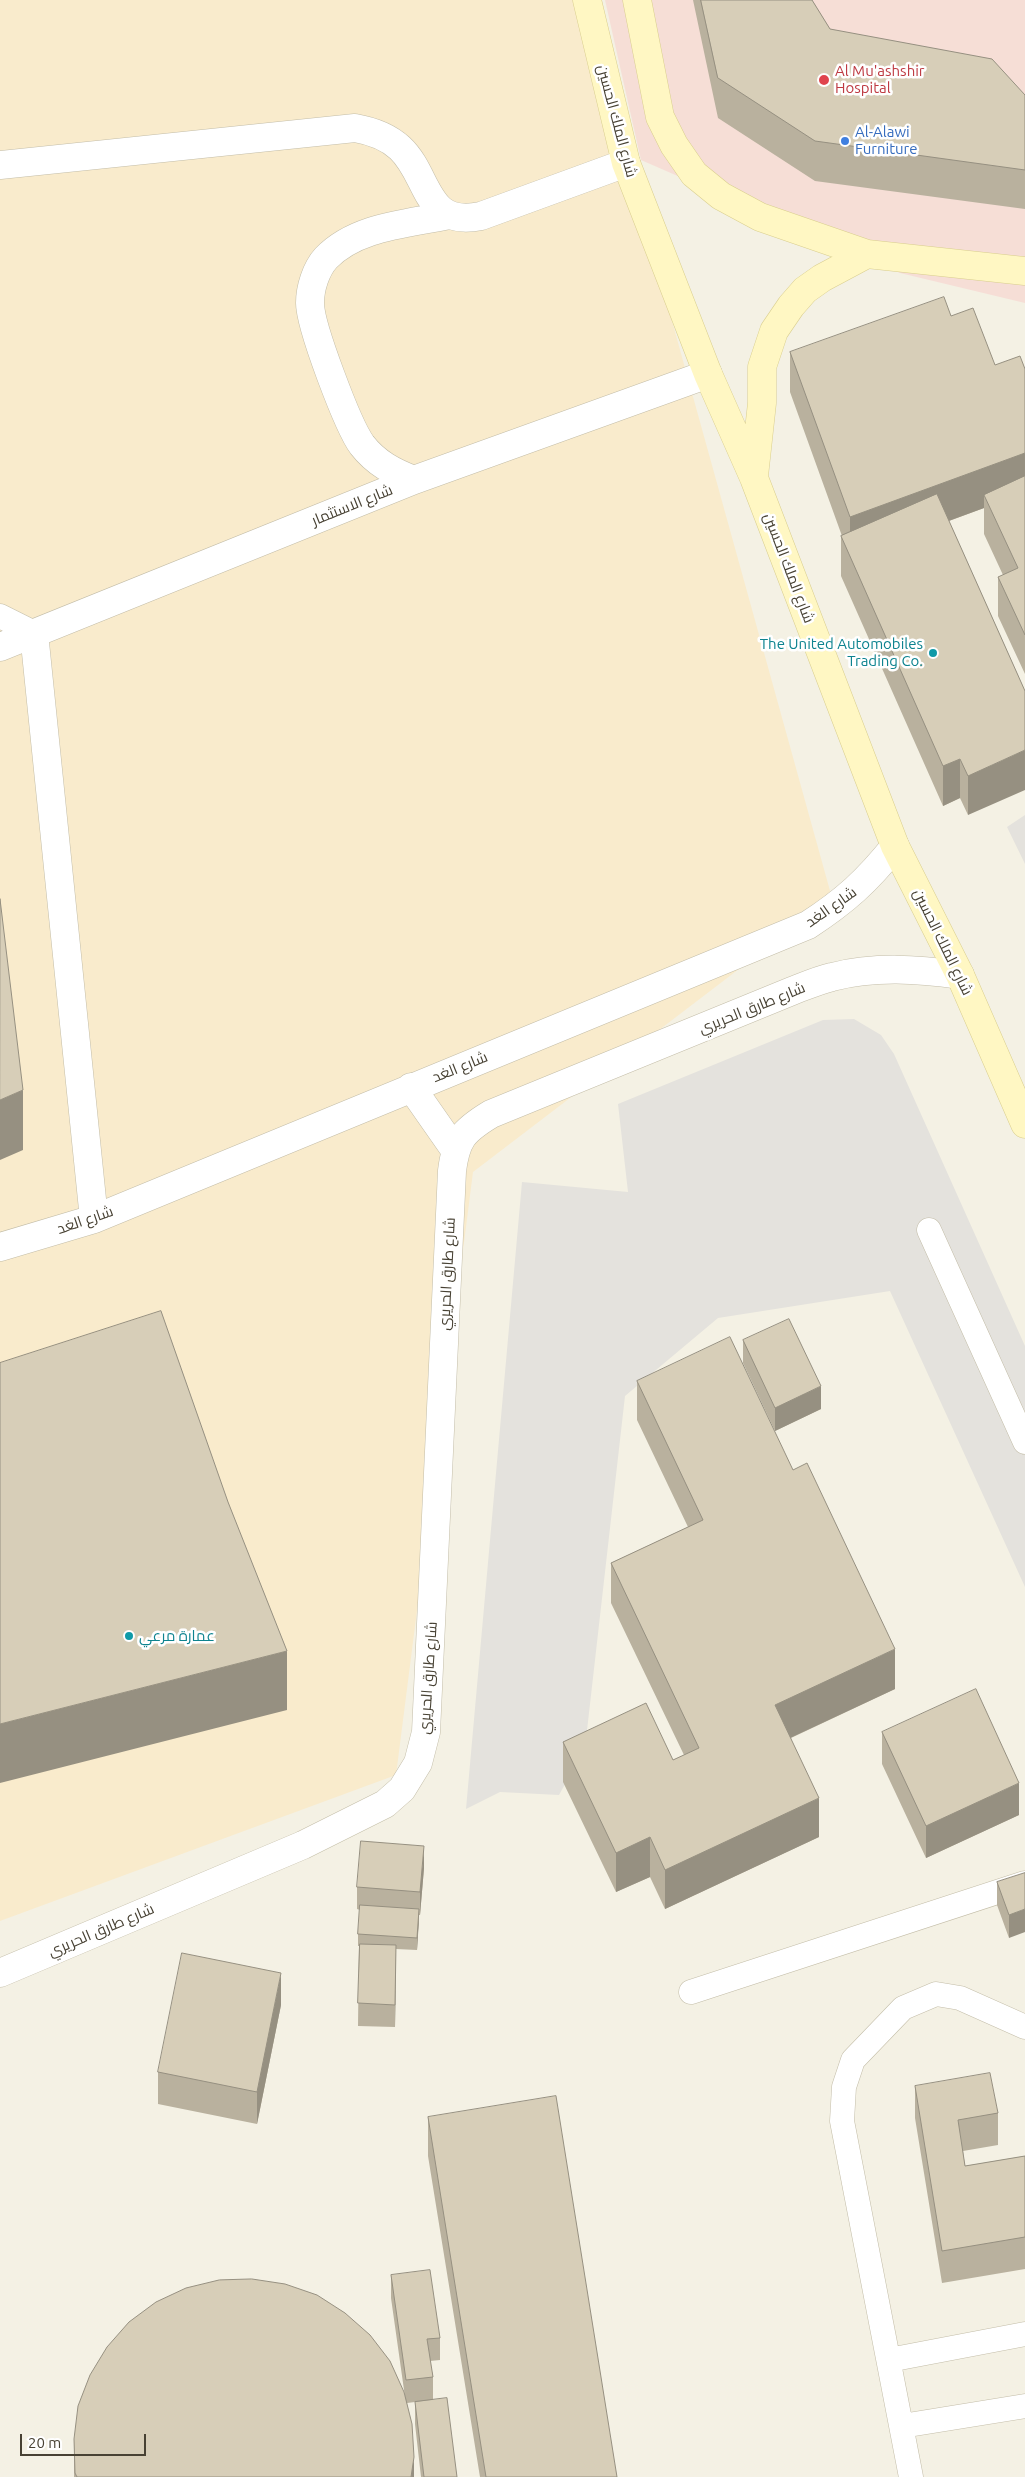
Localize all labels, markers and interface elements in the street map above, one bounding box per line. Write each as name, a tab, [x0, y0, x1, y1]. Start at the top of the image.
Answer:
place label: Al Mu'ashshir Hospital	[835, 62, 925, 97]
street label: شارع الملك الحسين	[593, 63, 641, 179]
marker: Al Mu'ashshir Hospital	[817, 73, 831, 87]
place label: Al-Alawi Furniture	[855, 123, 918, 158]
marker: Al-Alawi Furniture	[839, 135, 851, 147]
street label: شارع الاستثمار	[309, 481, 395, 529]
street label: شارع الملك الحسين	[760, 511, 818, 625]
place label: The United Automobiles Trading Co.	[760, 635, 923, 670]
marker: The United Automobiles Trading Co.	[927, 647, 939, 659]
street label: شارع الغد	[802, 883, 860, 931]
street label: شارع الملك الحسين	[909, 886, 977, 998]
street label: شارع طارق الحريري	[696, 978, 808, 1038]
street label: شارع الغد	[430, 1048, 490, 1086]
street label: شارع الغد	[55, 1202, 115, 1238]
street label: شارع طارق الحريري	[435, 1217, 459, 1331]
street label: شارع طارق الحريري	[415, 1621, 441, 1735]
place label: عمارة مرعي	[139, 1627, 215, 1645]
marker: عمارة مرعي	[123, 1630, 135, 1642]
street label: شارع طارق الحريري	[45, 1900, 157, 1960]
scale bar	[22, 2424, 149, 2456]
text: 20 m	[28, 2434, 61, 2451]

